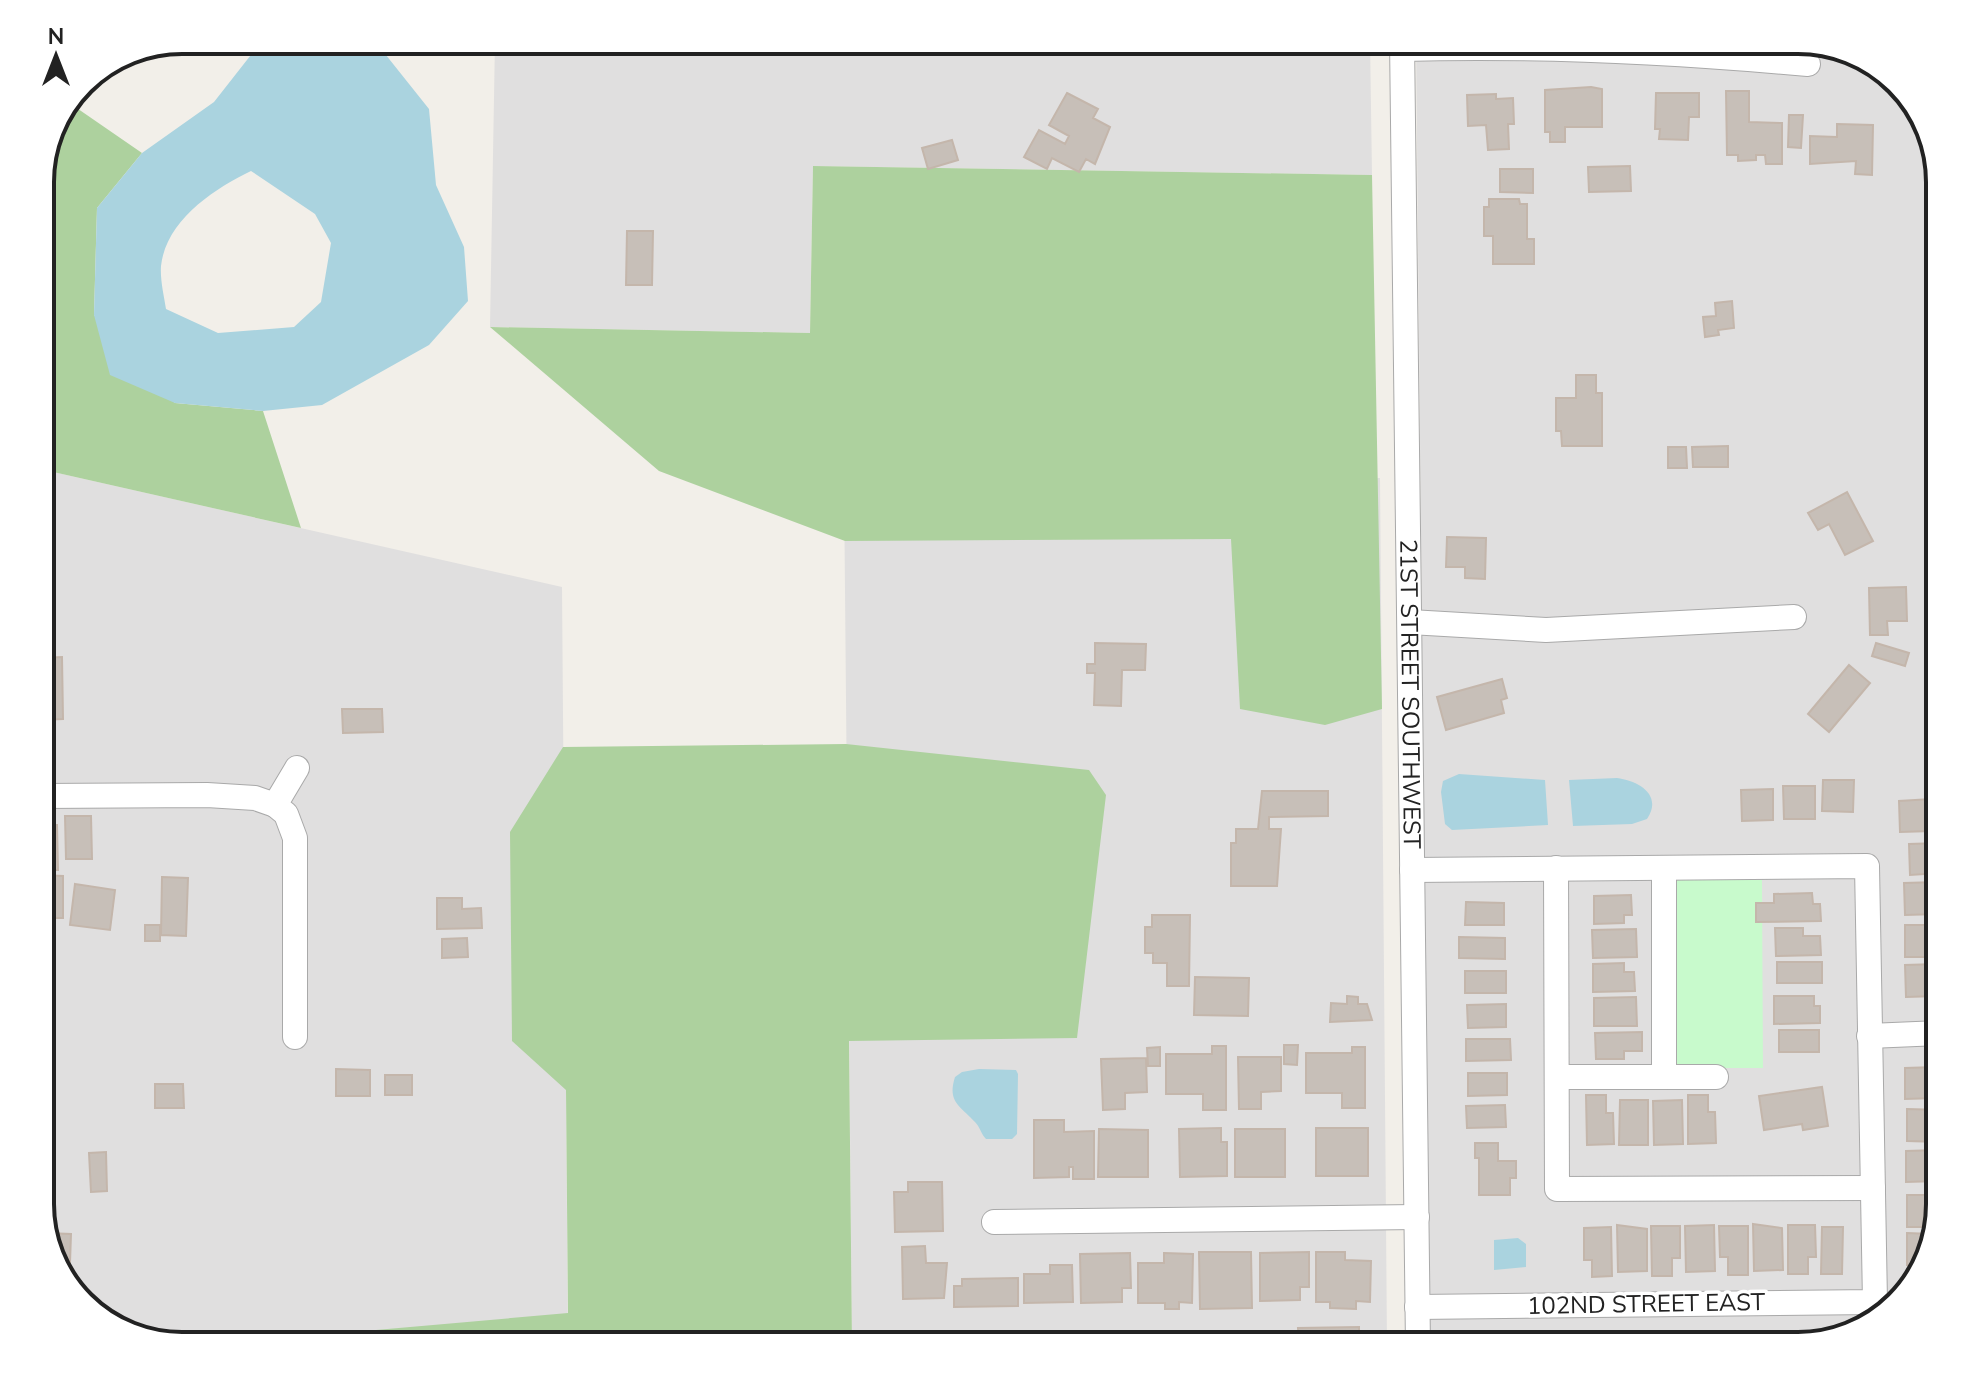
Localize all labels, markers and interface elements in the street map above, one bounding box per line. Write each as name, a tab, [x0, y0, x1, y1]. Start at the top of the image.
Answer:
north arrow	[16, 16, 96, 96]
text: N	[48, 22, 64, 52]
street label: 21ST STREET SOUTHWEST	[1392, 539, 1428, 849]
street label: 102ND STREET EAST	[1527, 1286, 1766, 1322]

